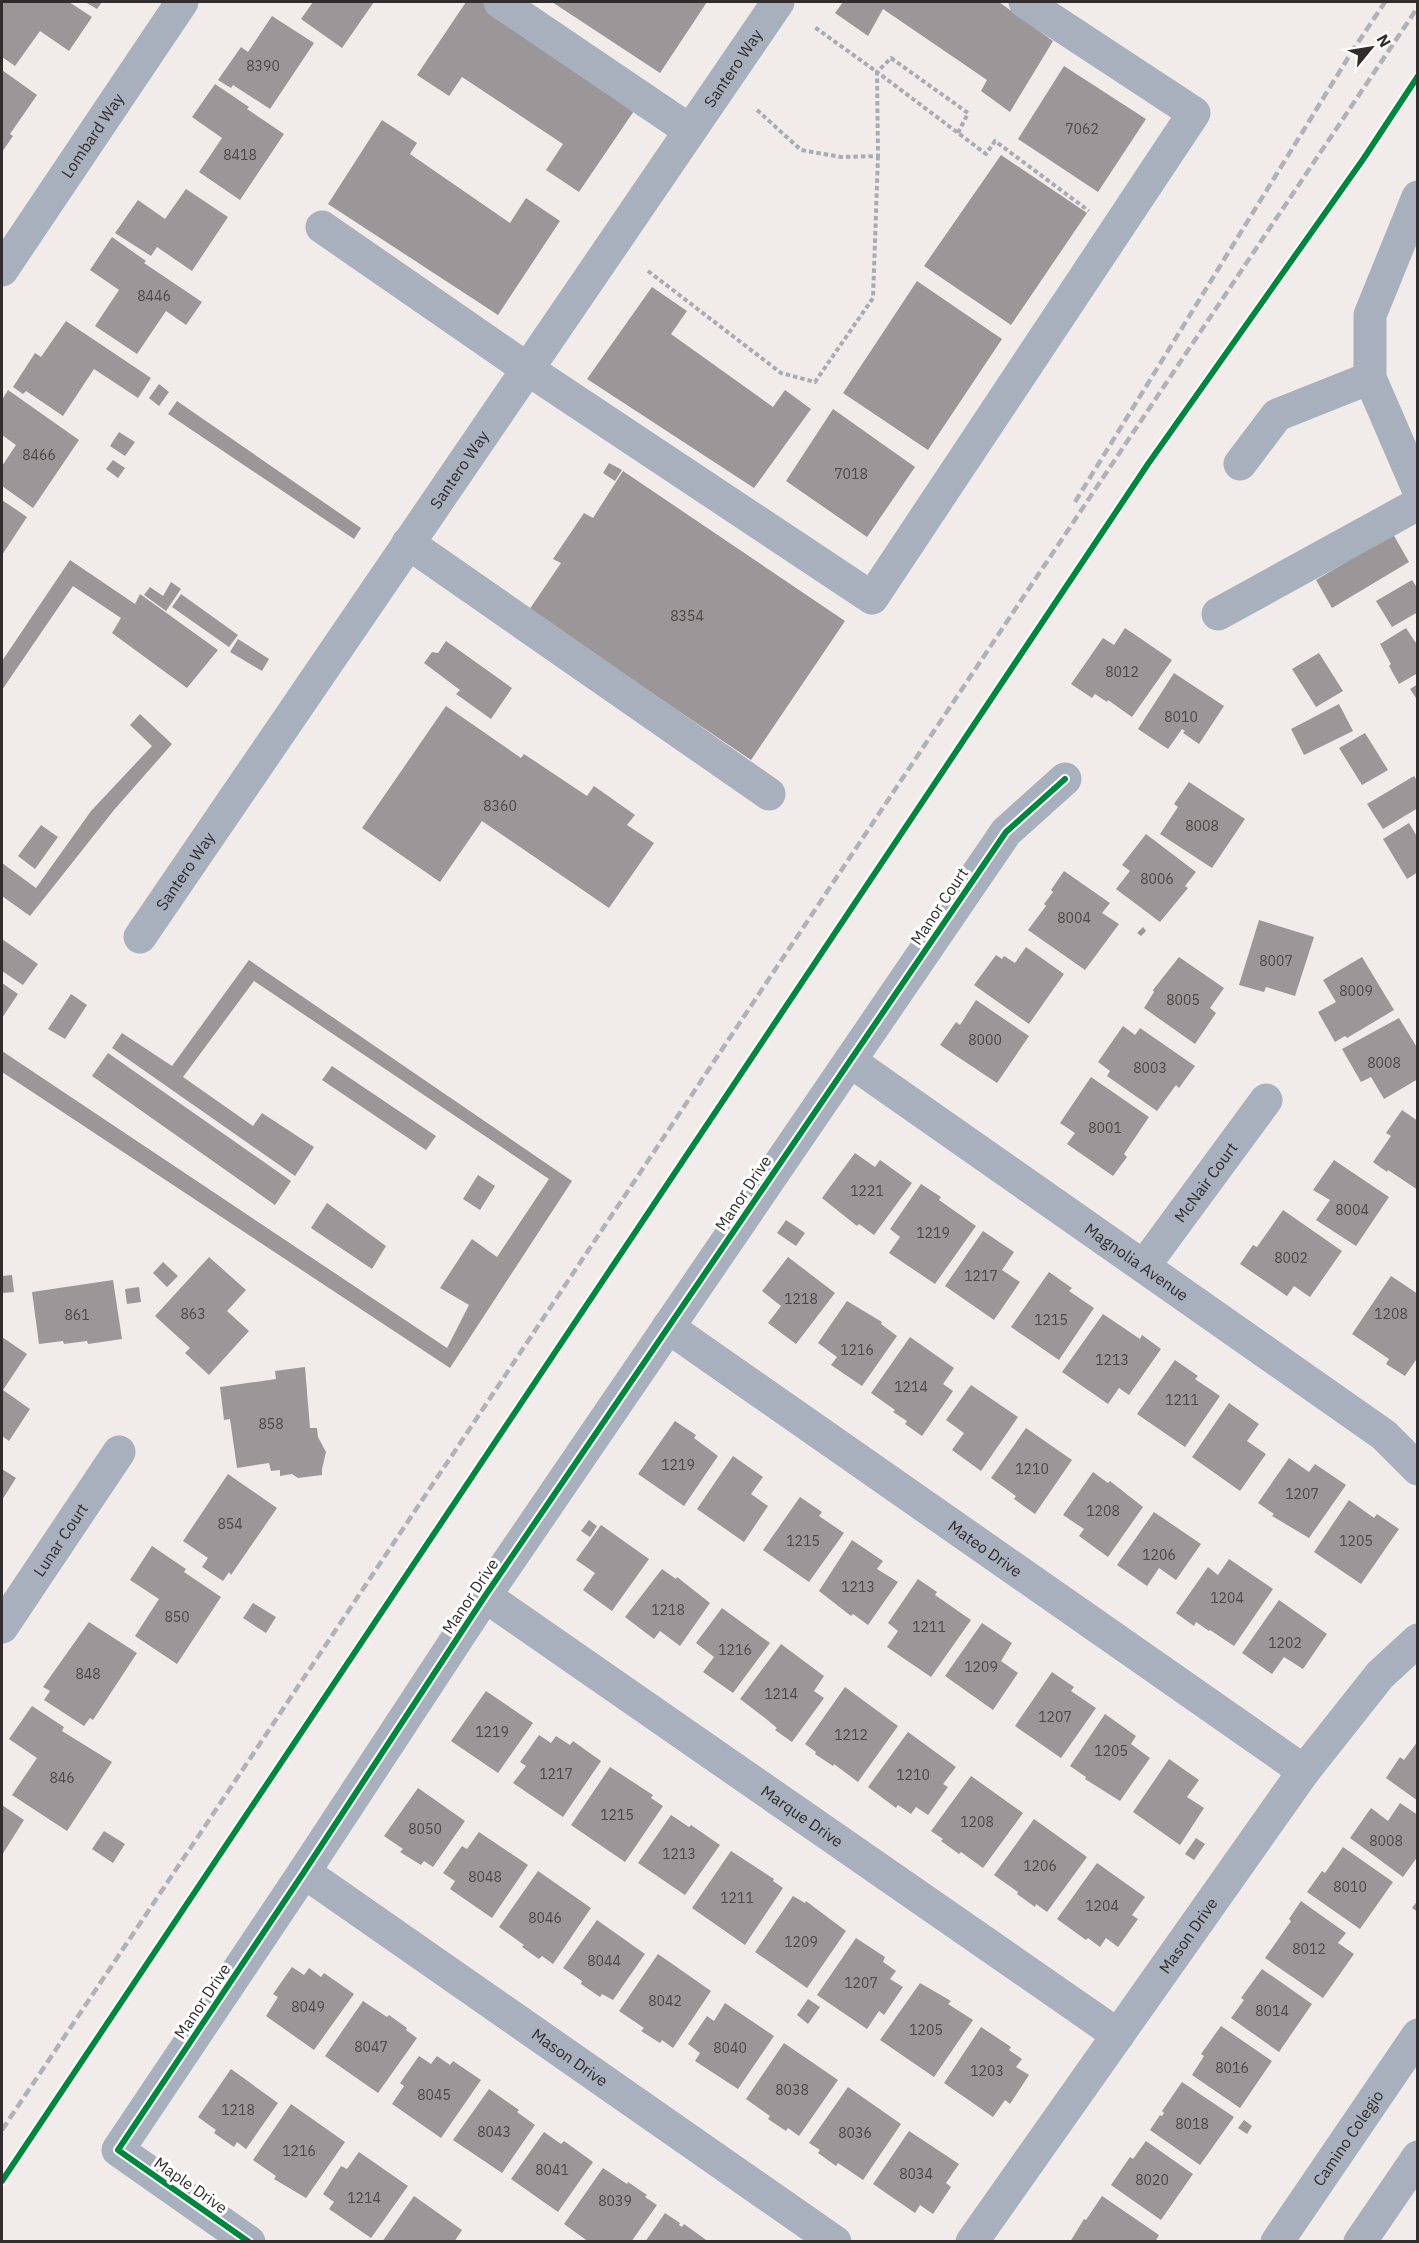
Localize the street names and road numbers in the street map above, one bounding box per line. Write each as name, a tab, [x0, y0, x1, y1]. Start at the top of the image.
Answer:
street label: Santero Way	[699, 25, 767, 111]
street label: Lombard Way	[57, 89, 128, 182]
street label: Santero Way	[425, 426, 493, 512]
street label: Santero Way	[151, 828, 219, 914]
street label: Manor Court	[906, 864, 972, 948]
street label: McNair Court	[1170, 1138, 1242, 1226]
street label: Manor Drive	[711, 1151, 776, 1234]
street label: Magnolia Avenue	[1081, 1219, 1193, 1305]
street label: Lunar Court	[29, 1499, 92, 1580]
street label: Mateo Drive	[944, 1516, 1026, 1581]
street label: Manor Drive	[438, 1554, 503, 1637]
street label: Marque Drive	[757, 1781, 847, 1852]
street label: Mason Drive	[1154, 1893, 1222, 1977]
street label: Manor Drive	[170, 1959, 235, 2042]
street label: Mason Drive	[528, 2024, 612, 2091]
street label: Camino Colegio	[1308, 2086, 1388, 2190]
street label: Maple Drive	[151, 2152, 232, 2218]

